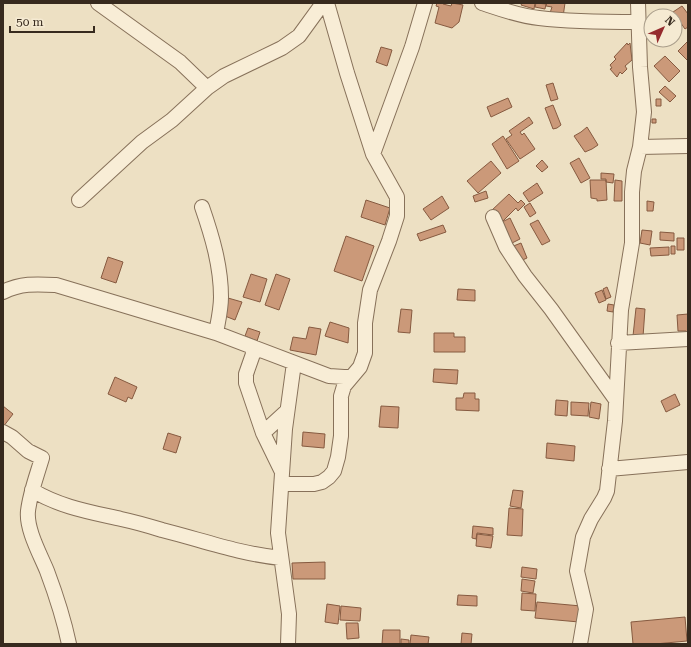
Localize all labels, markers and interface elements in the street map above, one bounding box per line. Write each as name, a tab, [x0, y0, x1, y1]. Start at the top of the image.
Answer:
scale bar	[10, 8, 94, 34]
north arrow	[643, 8, 683, 48]
text: N	[662, 14, 678, 29]
text: 50 m	[16, 15, 43, 29]

